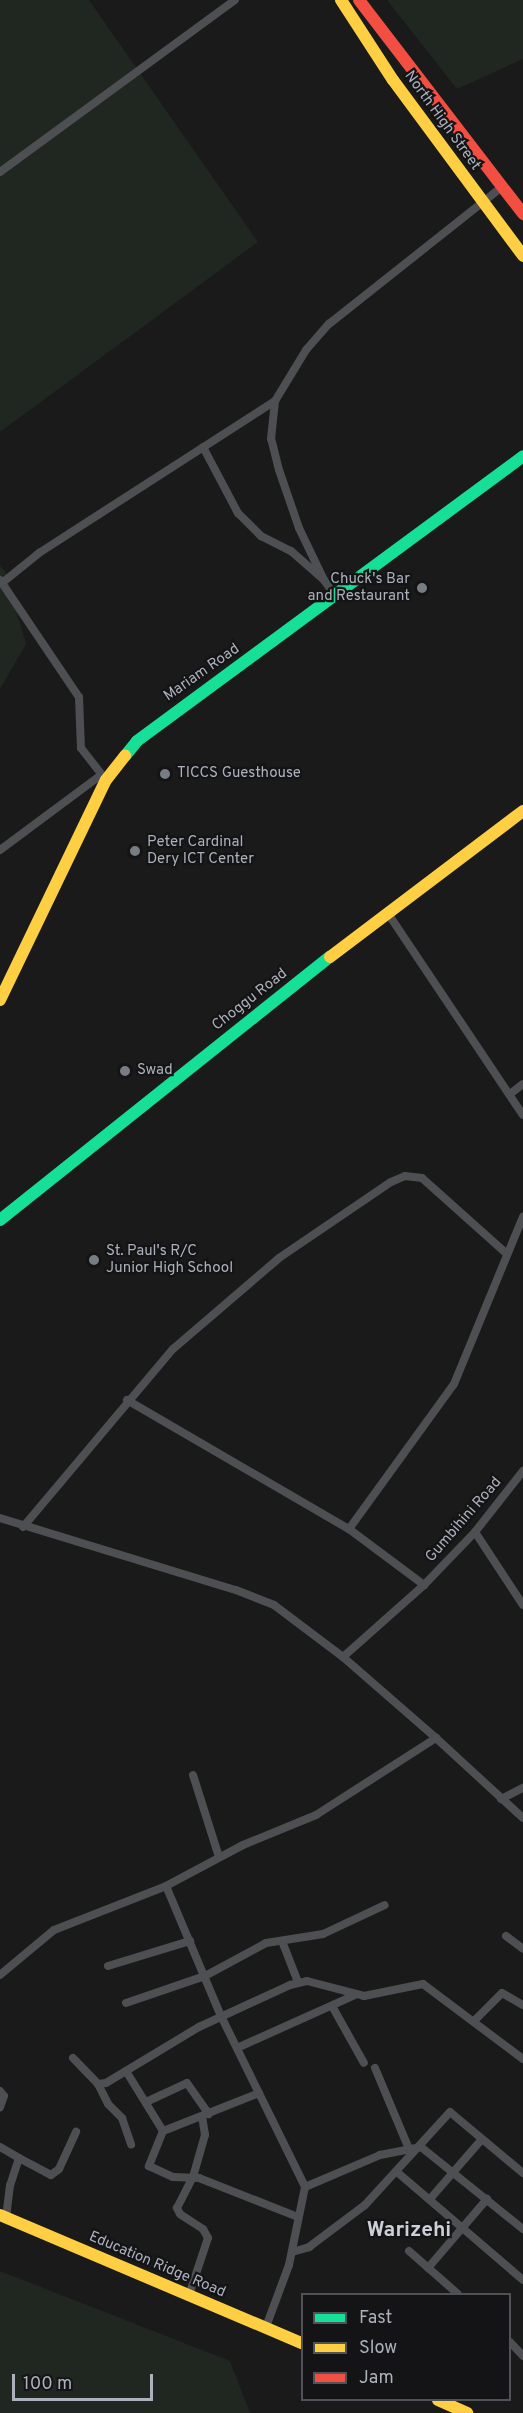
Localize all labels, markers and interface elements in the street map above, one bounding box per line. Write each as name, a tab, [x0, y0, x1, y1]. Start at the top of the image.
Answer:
street label: North High Street	[400, 68, 484, 174]
place label: Chuck's Bar and Restaurant	[307, 570, 410, 605]
marker: Chuck's Bar and Restaurant	[415, 581, 429, 595]
street label: Mariam Road	[161, 640, 243, 706]
place label: TICCS Guesthouse	[177, 765, 301, 783]
marker: TICCS Guesthouse	[158, 767, 172, 781]
place label: Peter Cardinal Dery ICT Center	[147, 833, 255, 868]
marker: Peter Cardinal Dery ICT Center	[128, 844, 142, 858]
street label: Choggu Road	[209, 965, 291, 1035]
place label: Swad	[137, 1062, 173, 1080]
marker: Swad	[118, 1064, 132, 1078]
place label: St. Paul's R/C Junior High School	[106, 1242, 233, 1277]
marker: St. Paul's R/C Junior High School	[87, 1253, 101, 1267]
street label: Gumbihini Road	[422, 1474, 506, 1566]
district label: Warizehi	[367, 2218, 451, 2244]
street label: Education Ridge Road	[86, 2228, 228, 2302]
legend	[301, 2293, 511, 2401]
text: Fast	[359, 2307, 392, 2330]
text: Slow	[359, 2337, 397, 2360]
scale bar	[15, 2362, 156, 2400]
text: Jam	[359, 2367, 394, 2390]
text: 100 m	[23, 2373, 72, 2396]

